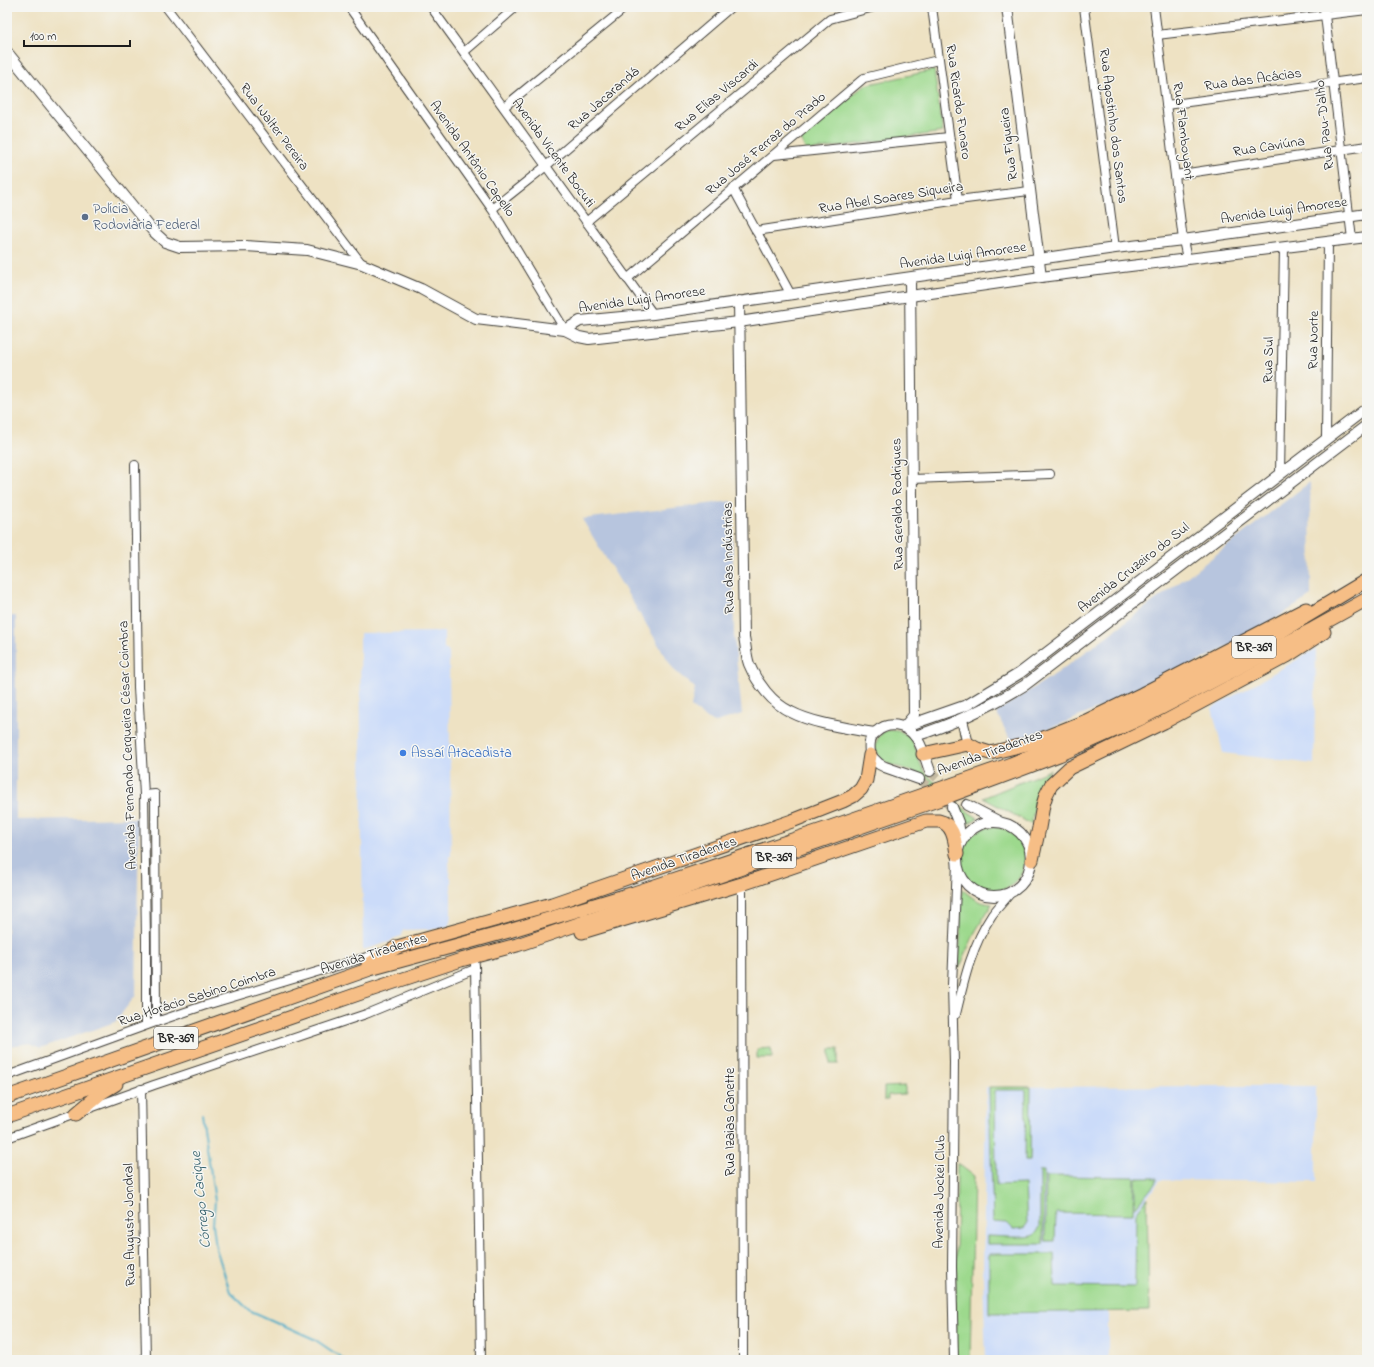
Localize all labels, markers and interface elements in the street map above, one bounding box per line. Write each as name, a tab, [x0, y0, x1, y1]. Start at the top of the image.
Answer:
scale bar	[24, 22, 130, 48]
text: 100 m	[30, 28, 57, 46]
street label: Rua Ricardo Funaro	[940, 43, 976, 161]
street label: Rua Agostinho dos Santos	[1092, 47, 1133, 205]
street label: Rua Elias Viscardi	[671, 55, 763, 137]
street label: Rua Jacarandá	[564, 62, 644, 136]
street label: Rua das Acácias	[1203, 63, 1303, 97]
street label: Rua Walter Pereira	[234, 79, 314, 175]
street label: Rua Pau-D'alho	[1310, 79, 1340, 171]
street label: Rua Flamboyant	[1166, 81, 1199, 181]
street label: Rua José Ferraz do Prado	[701, 87, 831, 201]
street label: Avenida Vicente Bocuti	[506, 94, 600, 212]
street label: Avenida Antônio Capello	[424, 96, 520, 222]
street label: Rua Figueira	[994, 106, 1025, 182]
street label: Rua Caviúna	[1232, 131, 1306, 163]
street label: Rua Abel Soares Siqueira	[817, 176, 965, 220]
street label: Avenida Luigi Amorese	[1219, 192, 1350, 231]
place label: Polícia Rodoviária Federal	[93, 199, 200, 236]
marker: Polícia Rodoviária Federal	[80, 212, 90, 222]
street label: Avenida Luigi Amorese	[898, 237, 1029, 276]
street label: Avenida Luigi Amorese	[577, 281, 708, 320]
street label: Rua Norte	[1303, 310, 1325, 370]
street label: Rua Sul	[1258, 337, 1280, 383]
street label: Rua Geraldo Rodrigues	[886, 438, 911, 570]
street label: Rua das Indústrias	[718, 502, 740, 614]
street label: Avenida Cruzeiro do Sul	[1074, 518, 1194, 618]
street label: Avenida Fernando Cerqueira César Coimbra	[113, 620, 143, 870]
road number: BR-369	[1232, 636, 1276, 658]
street label: Avenida Tiradentes	[934, 724, 1046, 782]
place label: Assaí Atacadista	[411, 743, 512, 764]
marker: Assaí Atacadista	[398, 748, 408, 758]
street label: Avenida Tiradentes	[628, 831, 740, 887]
road number: BR-369	[752, 846, 796, 868]
street label: Avenida Tiradentes	[318, 928, 430, 980]
street label: Rua Horácio Sabino Coimbra	[115, 962, 279, 1032]
road number: BR-369	[154, 1027, 198, 1049]
street label: Rua Izaias Canette	[720, 1067, 741, 1176]
street label: Avenida Jockei Club	[929, 1135, 951, 1249]
water label: Córrego Cacique	[185, 1149, 218, 1250]
street label: Rua Augusto Jondral	[118, 1163, 143, 1287]

